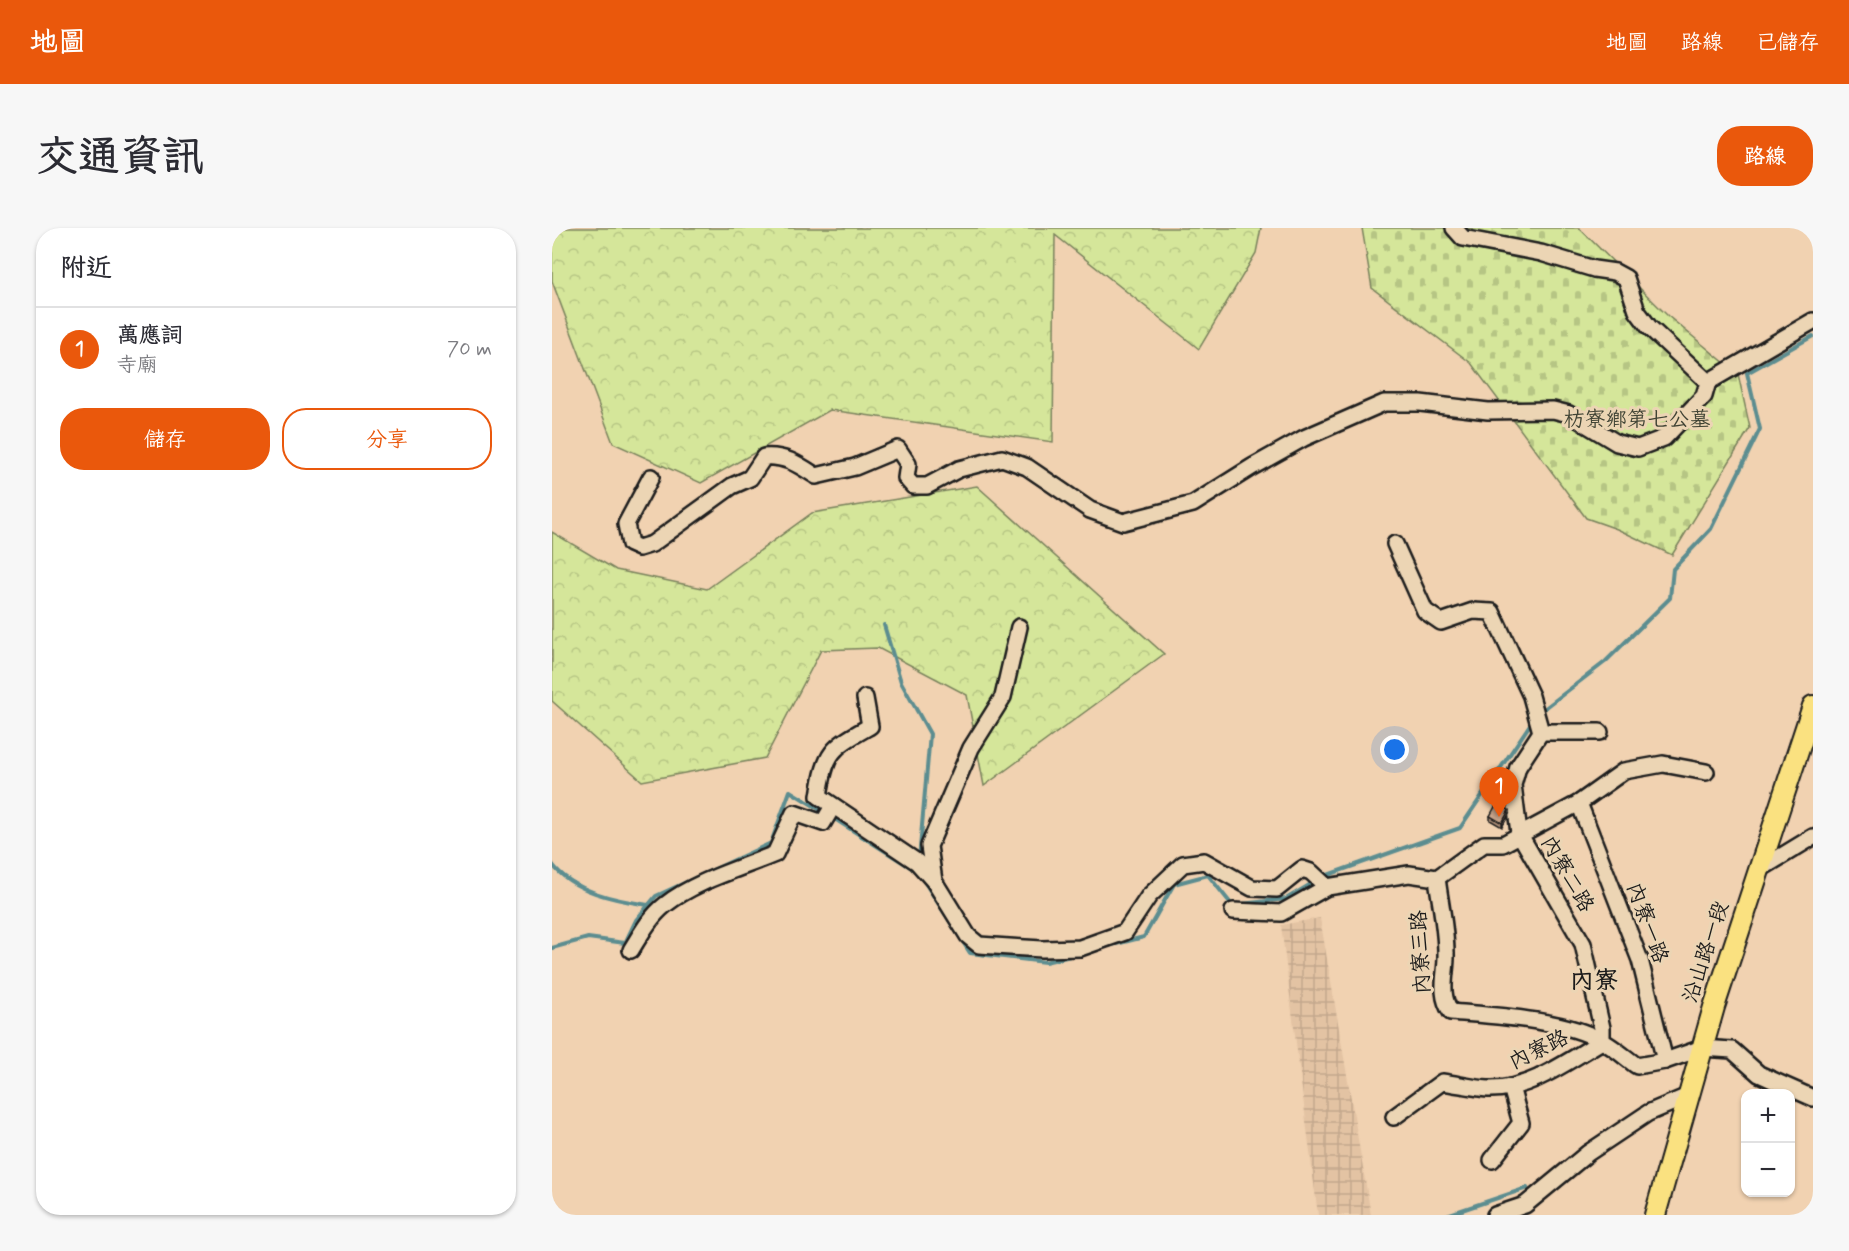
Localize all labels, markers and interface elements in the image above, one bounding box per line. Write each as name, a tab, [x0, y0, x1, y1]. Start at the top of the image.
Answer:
text: 地圖	[30, 25, 86, 62]
text: 地圖	[1606, 29, 1648, 57]
text: 路線	[1681, 29, 1723, 57]
text: 已儲存	[1756, 29, 1819, 57]
button: 路線	[1717, 126, 1813, 186]
text: 交通資訊	[36, 131, 204, 186]
text: 附近	[60, 252, 112, 286]
text: 萬應詞	[117, 322, 183, 350]
text: 1	[75, 336, 84, 363]
text: 70 m	[447, 336, 492, 363]
text: 寺廟	[117, 352, 157, 379]
park label: 枋寮鄉第七公墓	[1564, 406, 1711, 434]
button: 儲存	[60, 408, 270, 470]
button: 分享	[282, 408, 492, 470]
your location	[1380, 735, 1409, 764]
pin: 1	[1480, 768, 1518, 817]
street label: 內寮二路	[1534, 831, 1600, 917]
street label: 內寮一路	[1619, 879, 1675, 967]
street label: 沿山路一段	[1676, 898, 1736, 1006]
street label: 內寮三路	[1405, 909, 1437, 995]
district label: 内寮	[1570, 966, 1618, 997]
street label: 內寮路	[1505, 1024, 1573, 1076]
map controls	[1741, 1089, 1795, 1197]
button: +	[1741, 1089, 1795, 1143]
button: −	[1741, 1143, 1795, 1197]

